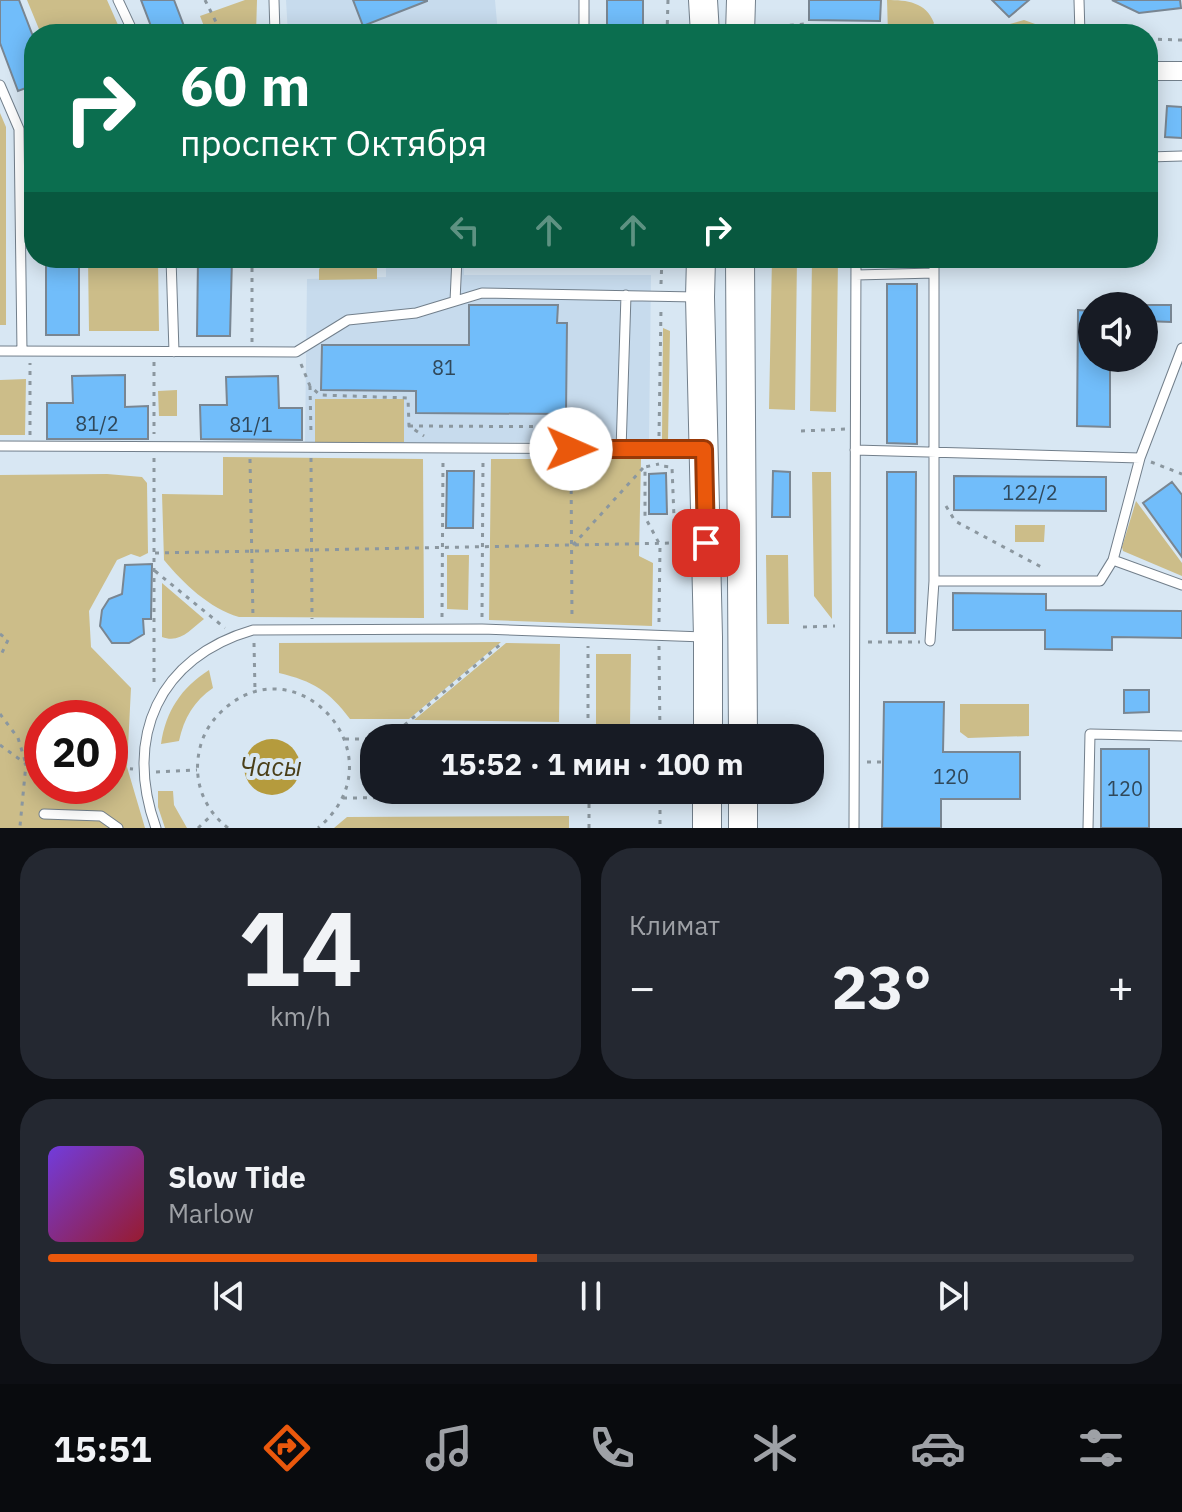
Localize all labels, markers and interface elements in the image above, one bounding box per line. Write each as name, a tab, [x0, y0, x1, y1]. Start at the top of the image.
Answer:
text: 60 m	[180, 49, 310, 121]
icon: right	[48, 56, 152, 160]
text: проспект Октября	[180, 119, 487, 166]
icon: left	[443, 208, 487, 252]
icon: ahead	[527, 208, 571, 252]
icon: ahead	[611, 208, 655, 252]
icon: right	[695, 208, 739, 252]
map controls	[1078, 292, 1158, 372]
button: sound	[1078, 292, 1158, 372]
house number: 81	[432, 354, 456, 381]
position arrow	[529, 407, 613, 491]
house number: 81/2	[75, 410, 119, 437]
house number: 81/1	[229, 411, 273, 438]
house number: 122/2	[1002, 479, 1058, 506]
pin	[672, 509, 740, 577]
icon: arrive	[684, 521, 728, 565]
speed limit sign: 20	[24, 700, 128, 804]
text: 15:52 · 1 мин · 100 m	[440, 744, 744, 783]
water label: Часы	[240, 749, 302, 783]
house number: 120	[933, 763, 969, 790]
house number: 120	[1107, 775, 1143, 802]
text: 14	[238, 879, 363, 1015]
text: Климат	[629, 908, 720, 942]
text: 23°	[831, 947, 932, 1026]
text: −	[629, 958, 655, 1015]
text: +	[1108, 958, 1134, 1015]
text: km/h	[270, 999, 331, 1033]
text: Slow Tide	[168, 1157, 306, 1196]
text: Marlow	[168, 1196, 254, 1230]
icon: previous	[207, 1274, 251, 1318]
icon: pause	[569, 1274, 613, 1318]
icon: next	[931, 1274, 975, 1318]
icon: directions	[259, 1420, 315, 1476]
icon: music	[421, 1420, 477, 1476]
icon: phone	[584, 1420, 640, 1476]
icon: climate	[747, 1420, 803, 1476]
icon: car	[910, 1420, 966, 1476]
icon: filters	[1073, 1420, 1129, 1476]
text: 15:51	[53, 1425, 152, 1472]

